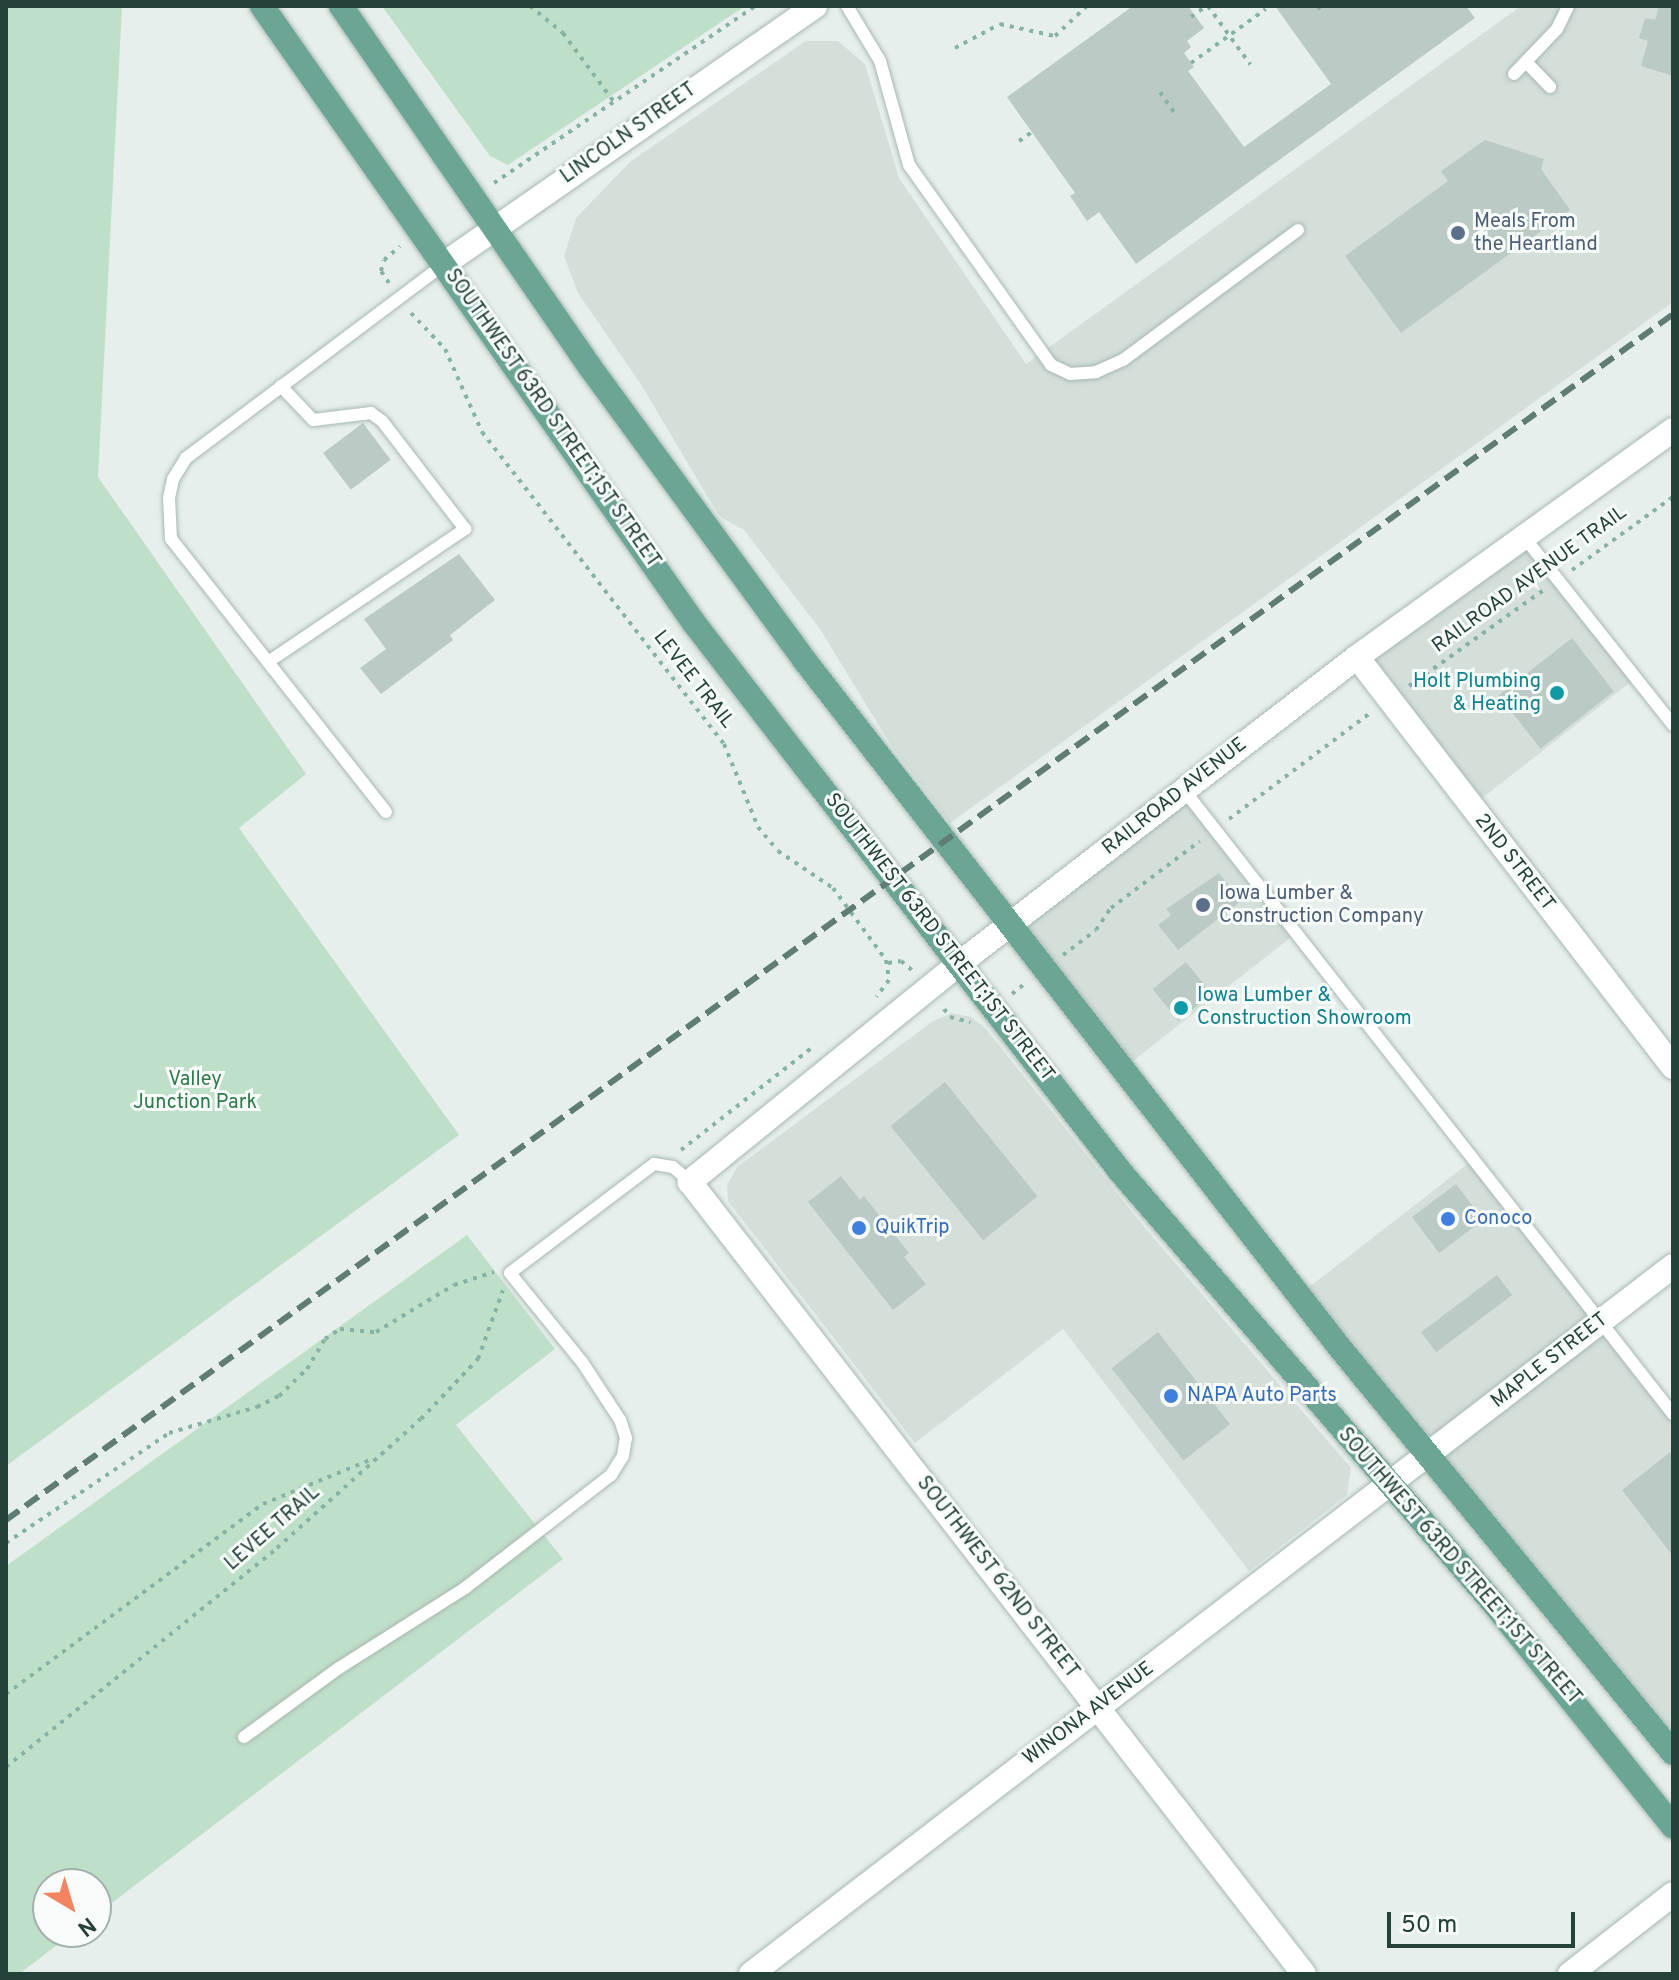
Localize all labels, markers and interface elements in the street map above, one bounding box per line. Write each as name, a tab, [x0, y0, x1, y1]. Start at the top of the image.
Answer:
street label: LINCOLN STREET	[557, 78, 701, 190]
place label: Meals From the Heartland	[1474, 210, 1598, 257]
marker: Meals From the Heartland	[1449, 224, 1467, 242]
street label: SOUTHWEST 63RD STREET;1ST STREET	[439, 264, 665, 574]
street label: RAILROAD AVENUE TRAIL	[1427, 501, 1633, 659]
street label: LEVEE TRAIL	[647, 626, 739, 734]
place label: Holt Plumbing & Heating	[1413, 670, 1541, 717]
marker: Holt Plumbing & Heating	[1548, 684, 1566, 702]
street label: RAILROAD AVENUE	[1098, 733, 1252, 861]
street label: SOUTHWEST 63RD STREET;1ST STREET	[819, 789, 1059, 1087]
street label: 2ND STREET	[1469, 810, 1559, 916]
place label: Iowa Lumber & Construction Company	[1219, 882, 1424, 929]
marker: Iowa Lumber & Construction Company	[1194, 896, 1212, 914]
place label: Iowa Lumber & Construction Showroom	[1197, 984, 1412, 1031]
marker: Iowa Lumber & Construction Showroom	[1172, 999, 1190, 1017]
park label: Valley Junction Park	[133, 1069, 257, 1116]
place label: Conoco	[1464, 1207, 1532, 1231]
marker: Conoco	[1439, 1210, 1457, 1228]
place label: QuikTrip	[875, 1216, 950, 1240]
marker: QuikTrip	[850, 1219, 868, 1237]
street label: MAPLE STREET	[1487, 1308, 1613, 1414]
place label: NAPA Auto Parts	[1187, 1384, 1339, 1408]
marker: NAPA Auto Parts	[1162, 1387, 1180, 1405]
street label: SOUTHWEST 63RD STREET;1ST STREET	[1332, 1423, 1586, 1711]
street label: SOUTHWEST 62ND STREET	[910, 1472, 1084, 1684]
street label: LEVEE TRAIL	[220, 1481, 326, 1577]
street label: WINONA AVENUE	[1018, 1657, 1160, 1771]
north arrow	[32, 1868, 112, 1948]
scale bar	[1391, 1896, 1579, 1946]
text: N	[71, 1910, 100, 1941]
text: 50 m	[1401, 1911, 1457, 1941]

